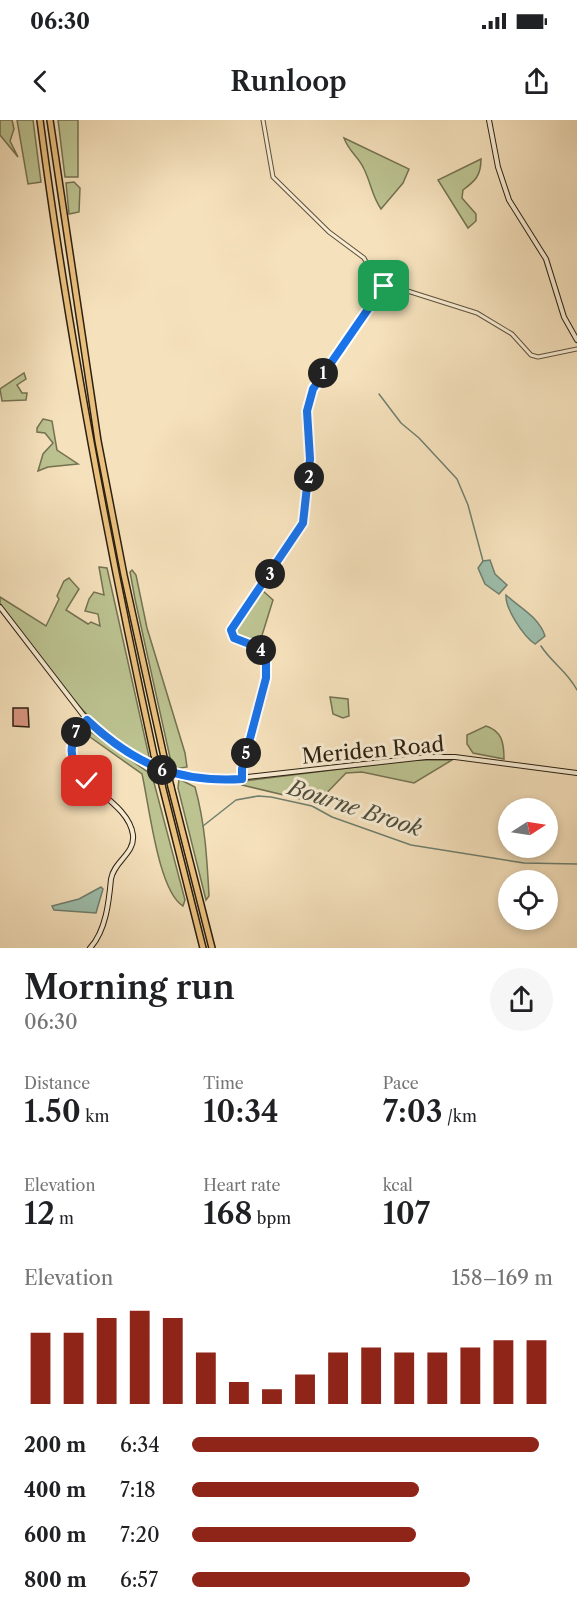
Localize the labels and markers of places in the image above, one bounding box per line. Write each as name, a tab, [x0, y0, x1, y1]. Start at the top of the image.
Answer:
pin	[358, 260, 409, 311]
pin: 1	[308, 358, 338, 388]
pin: 2	[294, 462, 324, 492]
pin: 3	[255, 559, 285, 589]
pin: 4	[246, 635, 276, 665]
pin: 7	[61, 717, 91, 747]
pin: 5	[231, 738, 261, 768]
pin	[61, 755, 112, 806]
pin: 6	[147, 755, 177, 785]

